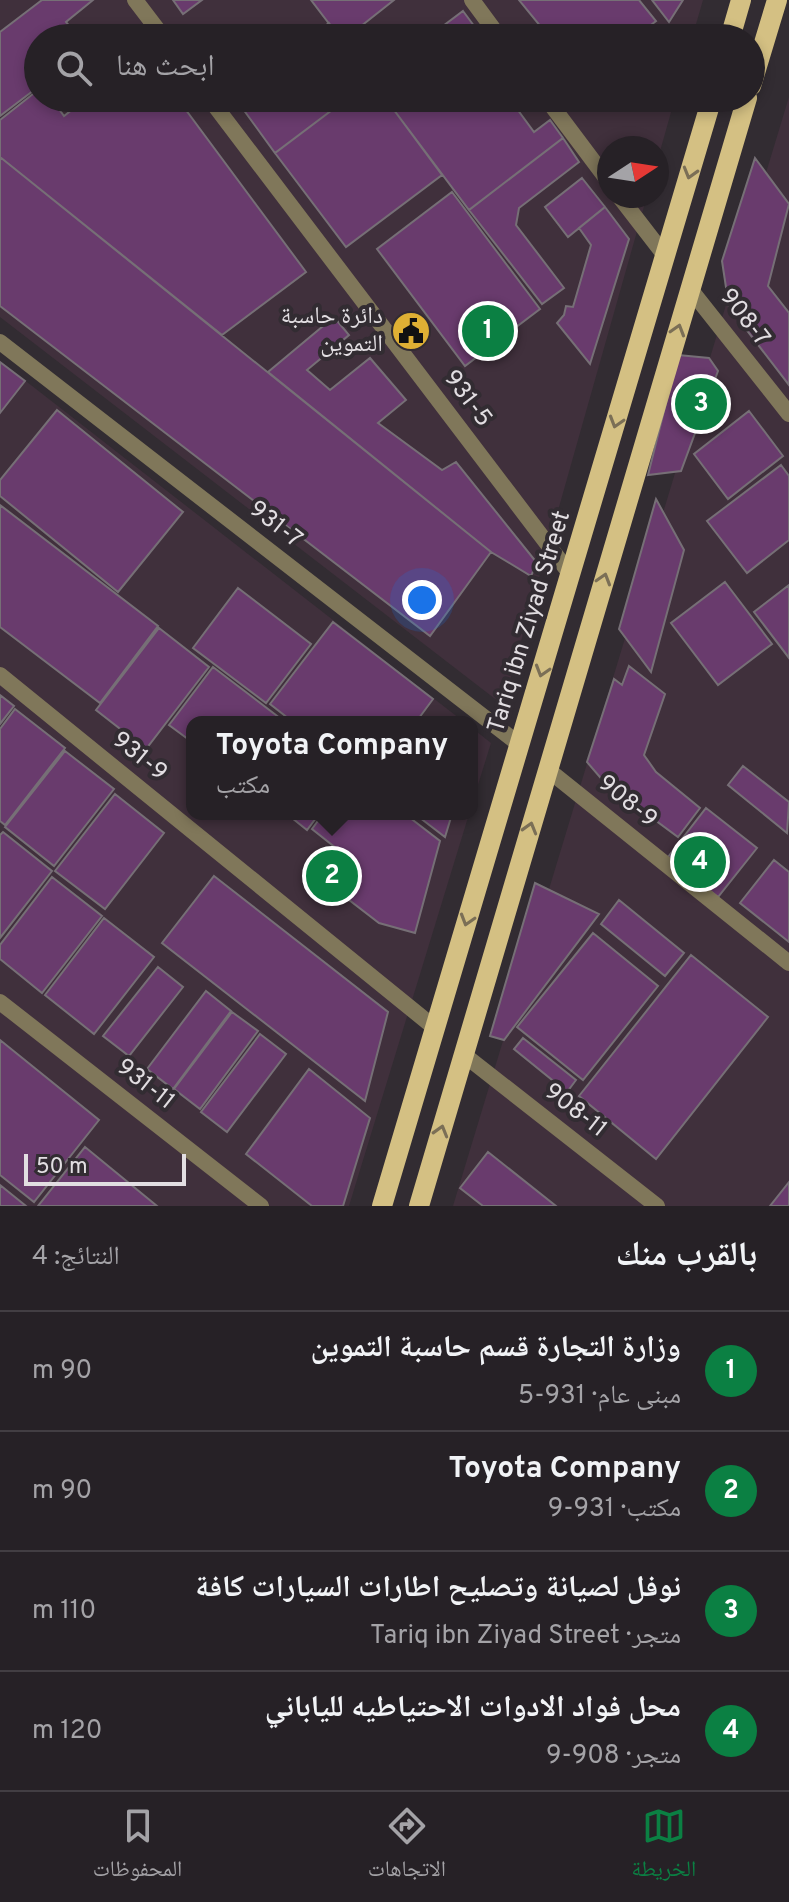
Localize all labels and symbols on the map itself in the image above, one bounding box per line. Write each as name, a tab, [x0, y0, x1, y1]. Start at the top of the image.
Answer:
north arrow	[597, 136, 669, 208]
one-way arrow	[683, 165, 699, 179]
street label: 908-7	[712, 283, 776, 353]
pin: 1	[462, 301, 514, 361]
place label: دائرة حاسبة التموين	[281, 302, 383, 360]
public building icon: دائرة حاسبة التموين	[390, 310, 432, 352]
one-way arrow	[669, 323, 685, 337]
street label: 931-5	[436, 365, 498, 433]
pin: 3	[675, 374, 727, 434]
one-way arrow	[609, 415, 625, 429]
street label: 931-7	[242, 495, 308, 555]
street label: Tariq ibn Ziyad Street	[482, 507, 578, 737]
one-way arrow	[595, 572, 611, 586]
your location	[402, 580, 442, 620]
one-way arrow	[535, 664, 551, 678]
street label: 931-9	[105, 726, 173, 788]
street label: 908-9	[591, 769, 663, 835]
one-way arrow	[520, 821, 537, 835]
pin: 4	[674, 832, 726, 892]
pin: 2	[306, 846, 358, 906]
one-way arrow	[460, 913, 476, 927]
street label: 931-11	[110, 1053, 180, 1117]
street label: 908-11	[538, 1077, 612, 1145]
one-way arrow	[432, 1125, 448, 1139]
scale bar	[24, 1150, 186, 1186]

